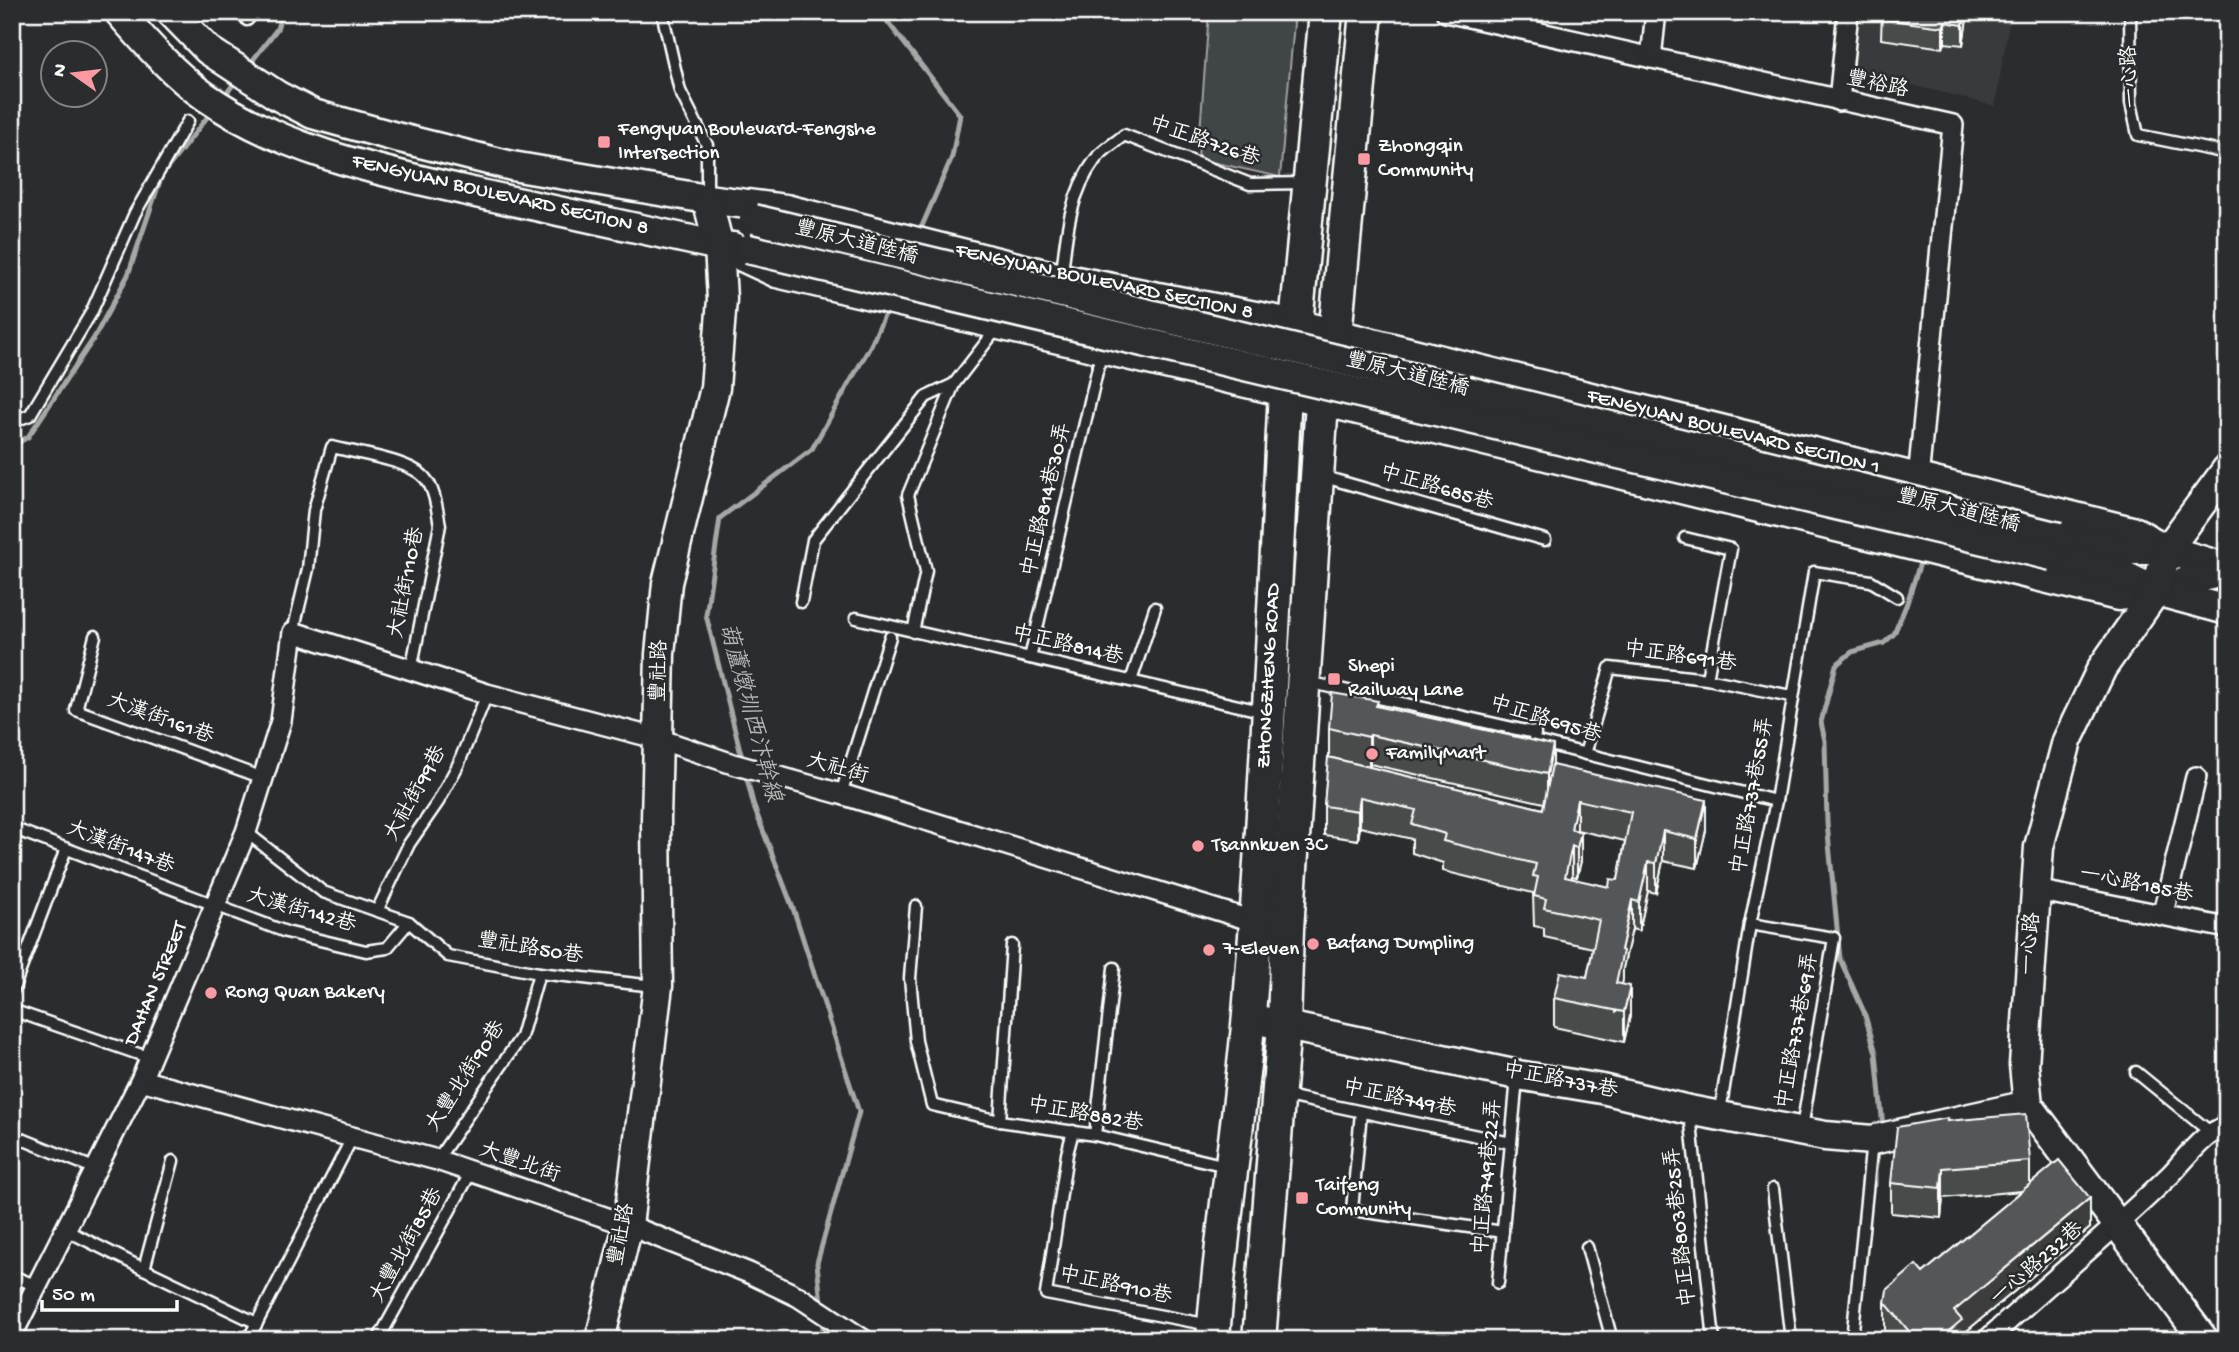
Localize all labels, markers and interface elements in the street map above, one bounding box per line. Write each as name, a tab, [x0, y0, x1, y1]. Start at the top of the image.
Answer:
north arrow	[38, 38, 108, 108]
street label: 一心路	[2116, 45, 2146, 109]
text: N	[48, 62, 74, 80]
street label: 豐裕路	[1844, 65, 1911, 105]
street label: 中正路726巷	[1145, 110, 1263, 174]
place label: Fengyuan Boulevard-Fengshe Intersection	[617, 118, 877, 167]
marker: Fengyuan Boulevard-Fengshe Intersection	[596, 134, 612, 150]
place label: Zhongqin Community	[1378, 135, 1473, 184]
street label: FENGYUAN BOULEVARD SECTION 8	[348, 149, 651, 242]
marker: Zhongqin Community	[1356, 151, 1372, 167]
street label: 豐原大道陸橋	[792, 215, 921, 271]
street label: FENGYUAN BOULEVARD SECTION 8	[952, 239, 1255, 327]
street label: 豐原大道陸橋	[1343, 347, 1472, 403]
street label: FENGYUAN BOULEVARD SECTION 1	[1583, 384, 1882, 482]
street label: 中正路814巷30弄	[1016, 420, 1078, 580]
street label: 中正路685巷	[1376, 459, 1496, 517]
street label: 豐原大道陸橋	[1894, 483, 2023, 539]
street label: 大社街110巷	[383, 525, 431, 641]
street label: ZHONGZHENG ROAD	[1253, 582, 1287, 769]
water label: 葫蘆燉圳西汴幹線	[712, 620, 788, 806]
street label: 中正路814巷	[1009, 620, 1126, 672]
street label: 中正路691巷	[1622, 636, 1738, 678]
street label: 豐社路	[645, 639, 675, 703]
place label: Shepi Railway Lane	[1348, 655, 1464, 704]
marker: Shepi Railway Lane	[1326, 671, 1342, 687]
street label: 大漢街161巷	[103, 687, 217, 751]
street label: 中正路695巷	[1486, 690, 1605, 750]
street label: 中正路737巷55弄	[1726, 715, 1780, 877]
street label: 大社街99巷	[379, 741, 453, 846]
place label: FamilyMart	[1385, 742, 1488, 767]
marker: FamilyMart	[1364, 746, 1380, 762]
street label: 大社街	[803, 748, 871, 791]
street label: 大漢街147巷	[63, 815, 178, 881]
place label: Tsannkuen 3C	[1211, 834, 1328, 859]
marker: Tsannkuen 3C	[1190, 838, 1206, 854]
street label: 一心路185巷	[2077, 861, 2195, 909]
street label: 大漢街142巷	[243, 883, 359, 940]
street label: 一心路	[2015, 911, 2047, 976]
street label: DAHAN STREET	[119, 917, 195, 1052]
street label: 豐社路50巷	[475, 927, 585, 971]
place label: Bafang Dumpling	[1326, 932, 1474, 957]
marker: Bafang Dumpling	[1305, 936, 1321, 952]
place label: 7-Eleven	[1222, 938, 1299, 963]
marker: 7-Eleven	[1201, 942, 1217, 958]
street label: 中正路737巷69弄	[1771, 950, 1825, 1111]
place label: Rong Quan Bakery	[225, 981, 385, 1006]
marker: Rong Quan Bakery	[203, 985, 219, 1001]
street label: 大豐北街90巷	[420, 1016, 512, 1137]
street label: 中正路737巷	[1500, 1057, 1620, 1105]
street label: 中正路749巷	[1340, 1074, 1458, 1124]
street label: 中正路882巷	[1025, 1092, 1145, 1138]
street label: 中正路749巷22弄	[1468, 1098, 1508, 1256]
street label: 大豐北街	[475, 1138, 563, 1189]
street label: 中正路803巷25弄	[1659, 1146, 1703, 1308]
place label: Taifeng Community	[1315, 1174, 1411, 1223]
street label: 大豐北街85巷	[364, 1183, 450, 1308]
marker: Taifeng Community	[1294, 1190, 1310, 1206]
street label: 豐社路	[603, 1201, 641, 1268]
street label: 一心路232巷	[1985, 1216, 2090, 1312]
street label: 中正路910巷	[1056, 1261, 1174, 1311]
scale bar	[42, 1268, 177, 1312]
text: 50 m	[52, 1284, 95, 1309]

